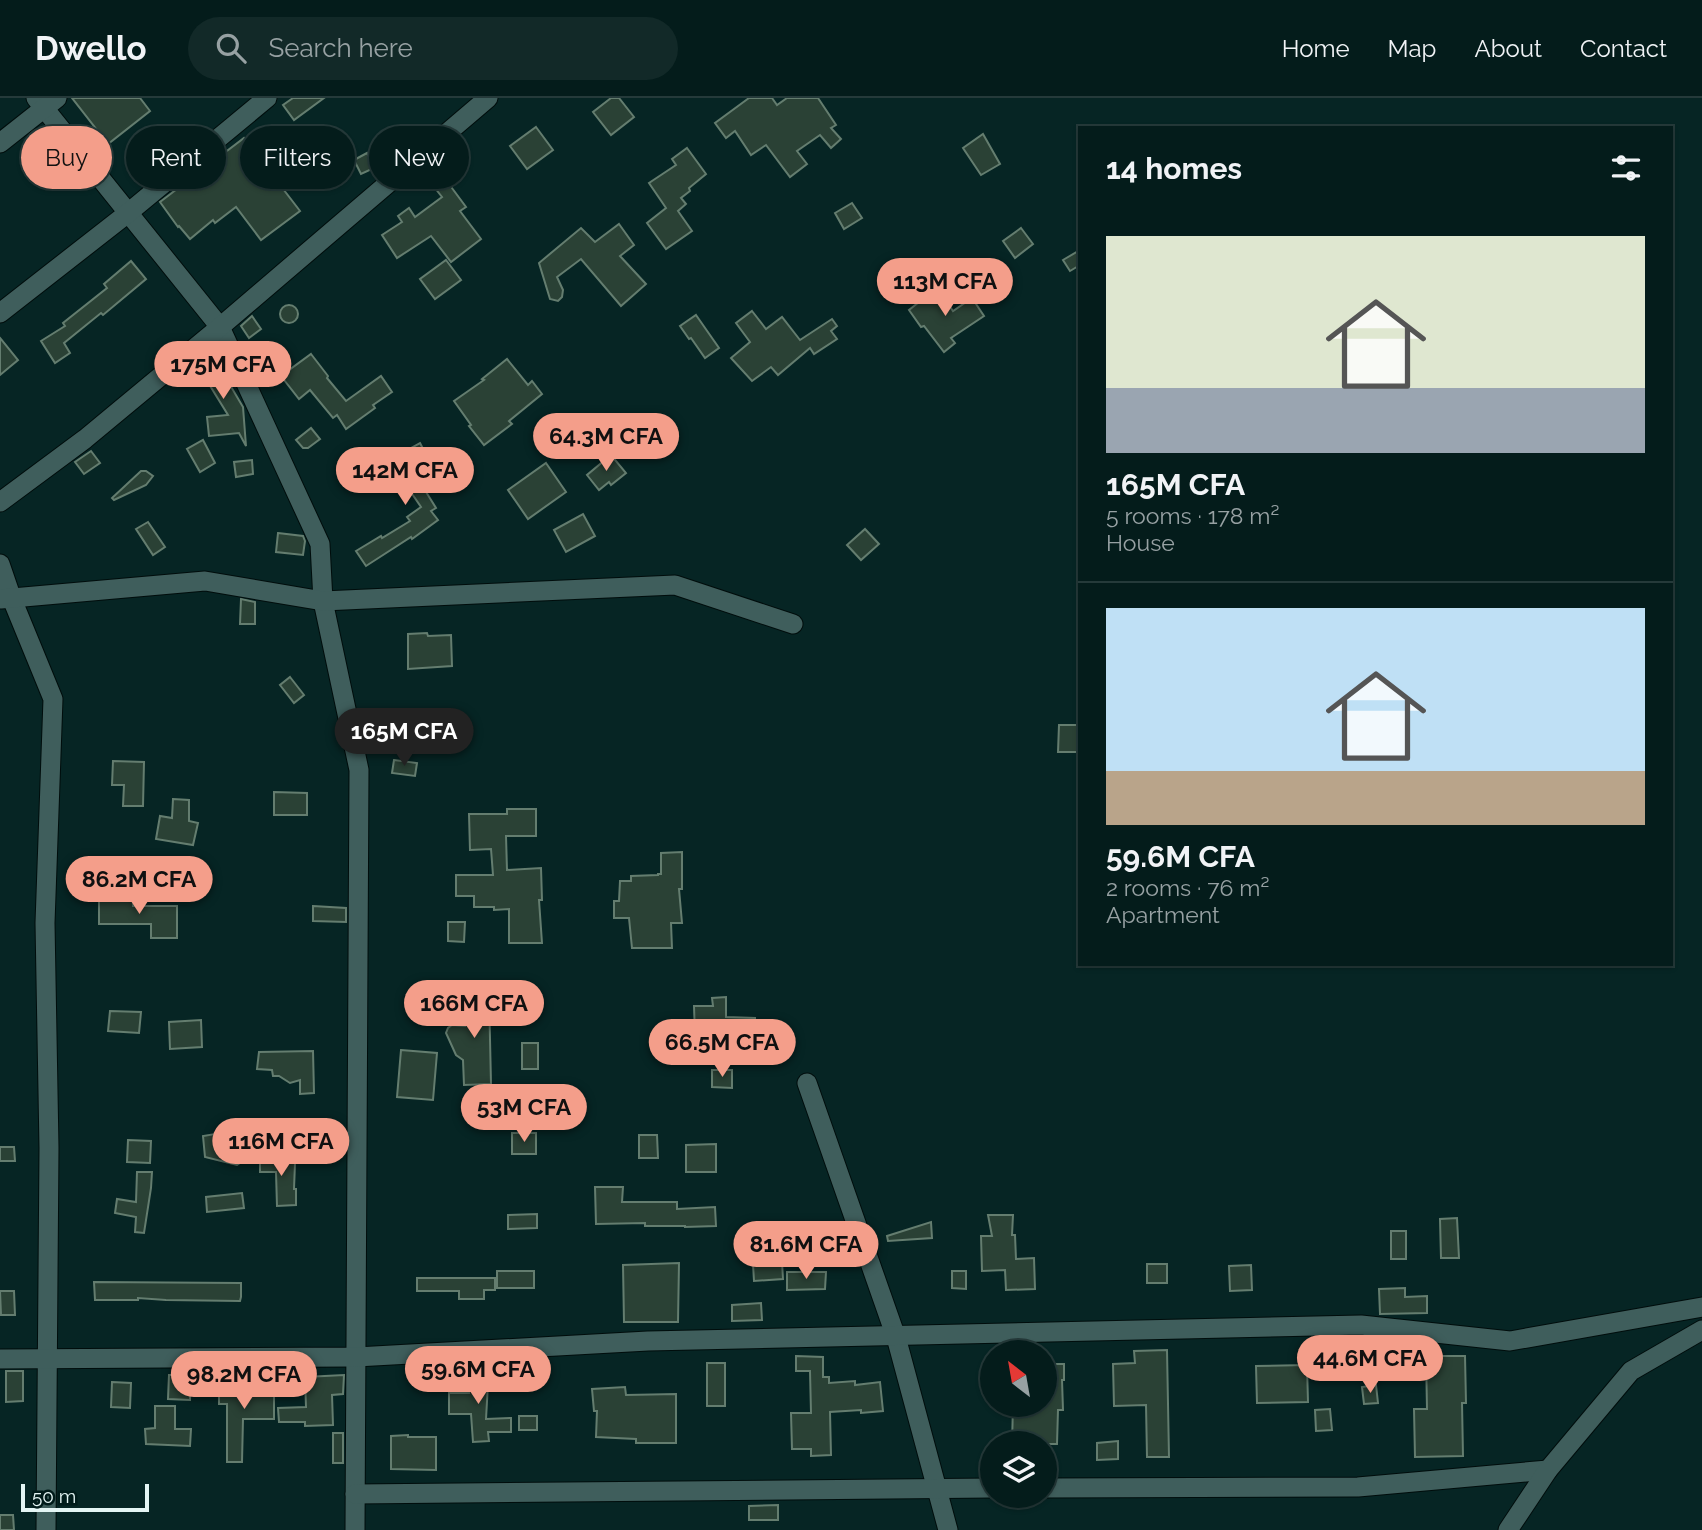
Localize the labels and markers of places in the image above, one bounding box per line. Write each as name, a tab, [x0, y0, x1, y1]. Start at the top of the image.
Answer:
pin: 113M CFA	[873, 258, 1017, 318]
pin: 175M CFA	[151, 342, 295, 401]
pin: 64.3M CFA	[526, 414, 686, 473]
pin: 142M CFA	[333, 448, 477, 507]
pin: 165M CFA	[332, 708, 476, 768]
pin: 86.2M CFA	[59, 856, 219, 916]
pin: 166M CFA	[402, 981, 546, 1040]
pin: 66.5M CFA	[642, 1020, 802, 1079]
pin: 53M CFA	[459, 1084, 589, 1144]
pin: 116M CFA	[209, 1118, 353, 1178]
pin: 81.6M CFA	[726, 1222, 886, 1281]
pin: 44.6M CFA	[1290, 1336, 1450, 1395]
pin: 59.6M CFA	[398, 1346, 558, 1406]
pin: 98.2M CFA	[164, 1352, 324, 1411]

